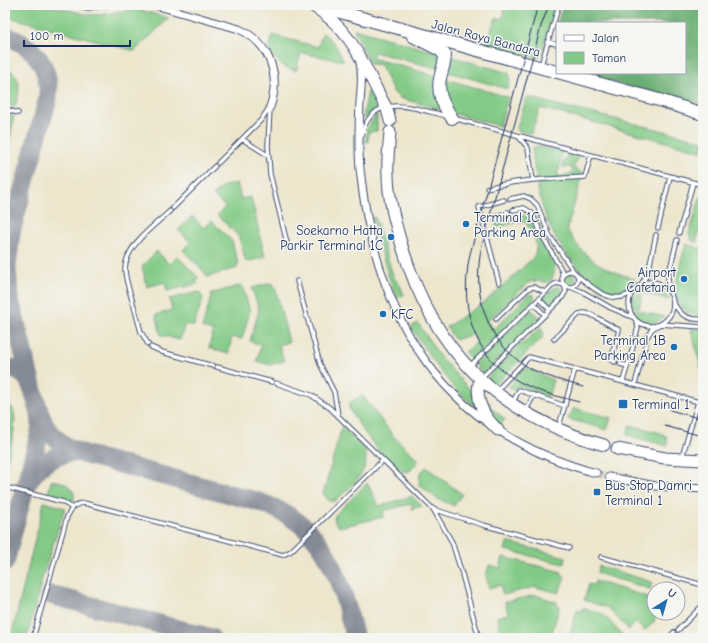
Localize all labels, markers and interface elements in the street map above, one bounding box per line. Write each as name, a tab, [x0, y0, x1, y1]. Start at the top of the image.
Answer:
street label: Jalan Raya Bandara	[430, 16, 542, 60]
scale bar	[24, 22, 130, 48]
legend	[556, 22, 686, 74]
text: 100 m	[30, 29, 63, 43]
text: Jalan	[592, 31, 619, 45]
text: Taman	[592, 51, 626, 65]
place label: Terminal 1C Parking Area	[474, 210, 546, 240]
marker: Terminal 1C Parking Area	[461, 219, 471, 229]
place label: Soekarno Hatta Parkir Terminal 1C	[280, 223, 383, 253]
marker: Soekarno Hatta Parkir Terminal 1C	[386, 232, 396, 242]
place label: Airport Cafetaria	[627, 265, 677, 295]
marker: Airport Cafetaria	[679, 274, 689, 284]
place label: KFC	[391, 307, 413, 322]
marker: KFC	[378, 309, 388, 319]
place label: Terminal 1B Parking Area	[594, 333, 666, 363]
marker: Terminal 1B Parking Area	[669, 342, 679, 352]
place label: Terminal 1	[632, 397, 689, 412]
marker: Terminal 1	[617, 398, 629, 410]
place label: Bus Stop Damri Terminal 1	[605, 478, 692, 508]
marker: Bus Stop Damri Terminal 1	[592, 487, 602, 497]
north arrow	[646, 581, 686, 621]
text: U	[665, 586, 679, 601]

